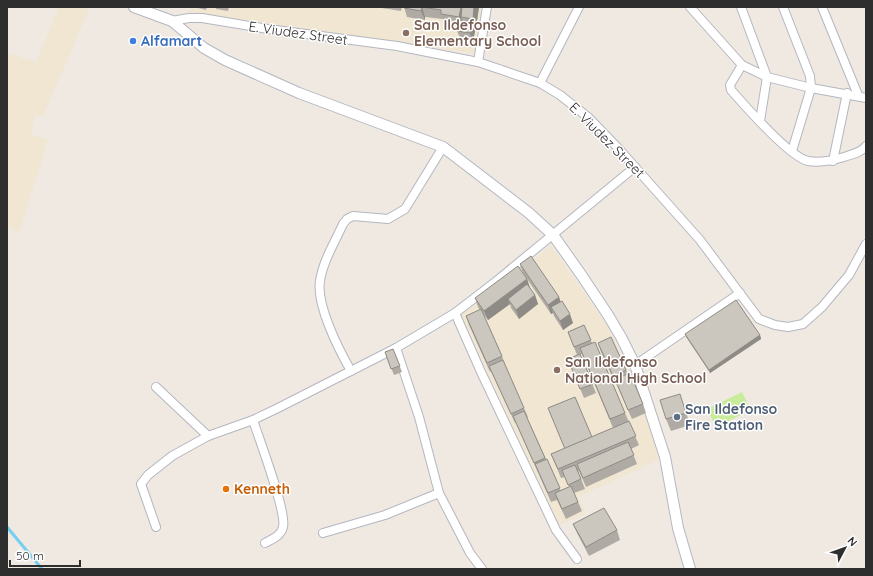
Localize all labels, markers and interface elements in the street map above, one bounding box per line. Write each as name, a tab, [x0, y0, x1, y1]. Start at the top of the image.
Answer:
place label: San Ildefonso Elementary School	[414, 16, 541, 50]
street label: E. Viudez Street	[247, 17, 349, 49]
marker: San Ildefonso Elementary School	[401, 28, 411, 38]
place label: Alfamart	[141, 32, 202, 50]
marker: Alfamart	[128, 36, 138, 46]
street label: E. Viudez Street	[565, 98, 649, 182]
place label: San Ildefonso National High School	[565, 353, 706, 387]
marker: San Ildefonso National High School	[552, 365, 562, 375]
place label: San Ildefonso Fire Station	[685, 400, 777, 434]
marker: San Ildefonso Fire Station	[672, 412, 682, 422]
place label: Kenneth	[234, 480, 290, 498]
marker: Kenneth	[221, 484, 231, 494]
north arrow	[825, 528, 865, 568]
text: N	[845, 534, 860, 549]
scale bar	[10, 542, 80, 568]
text: 50 m	[16, 548, 44, 563]

